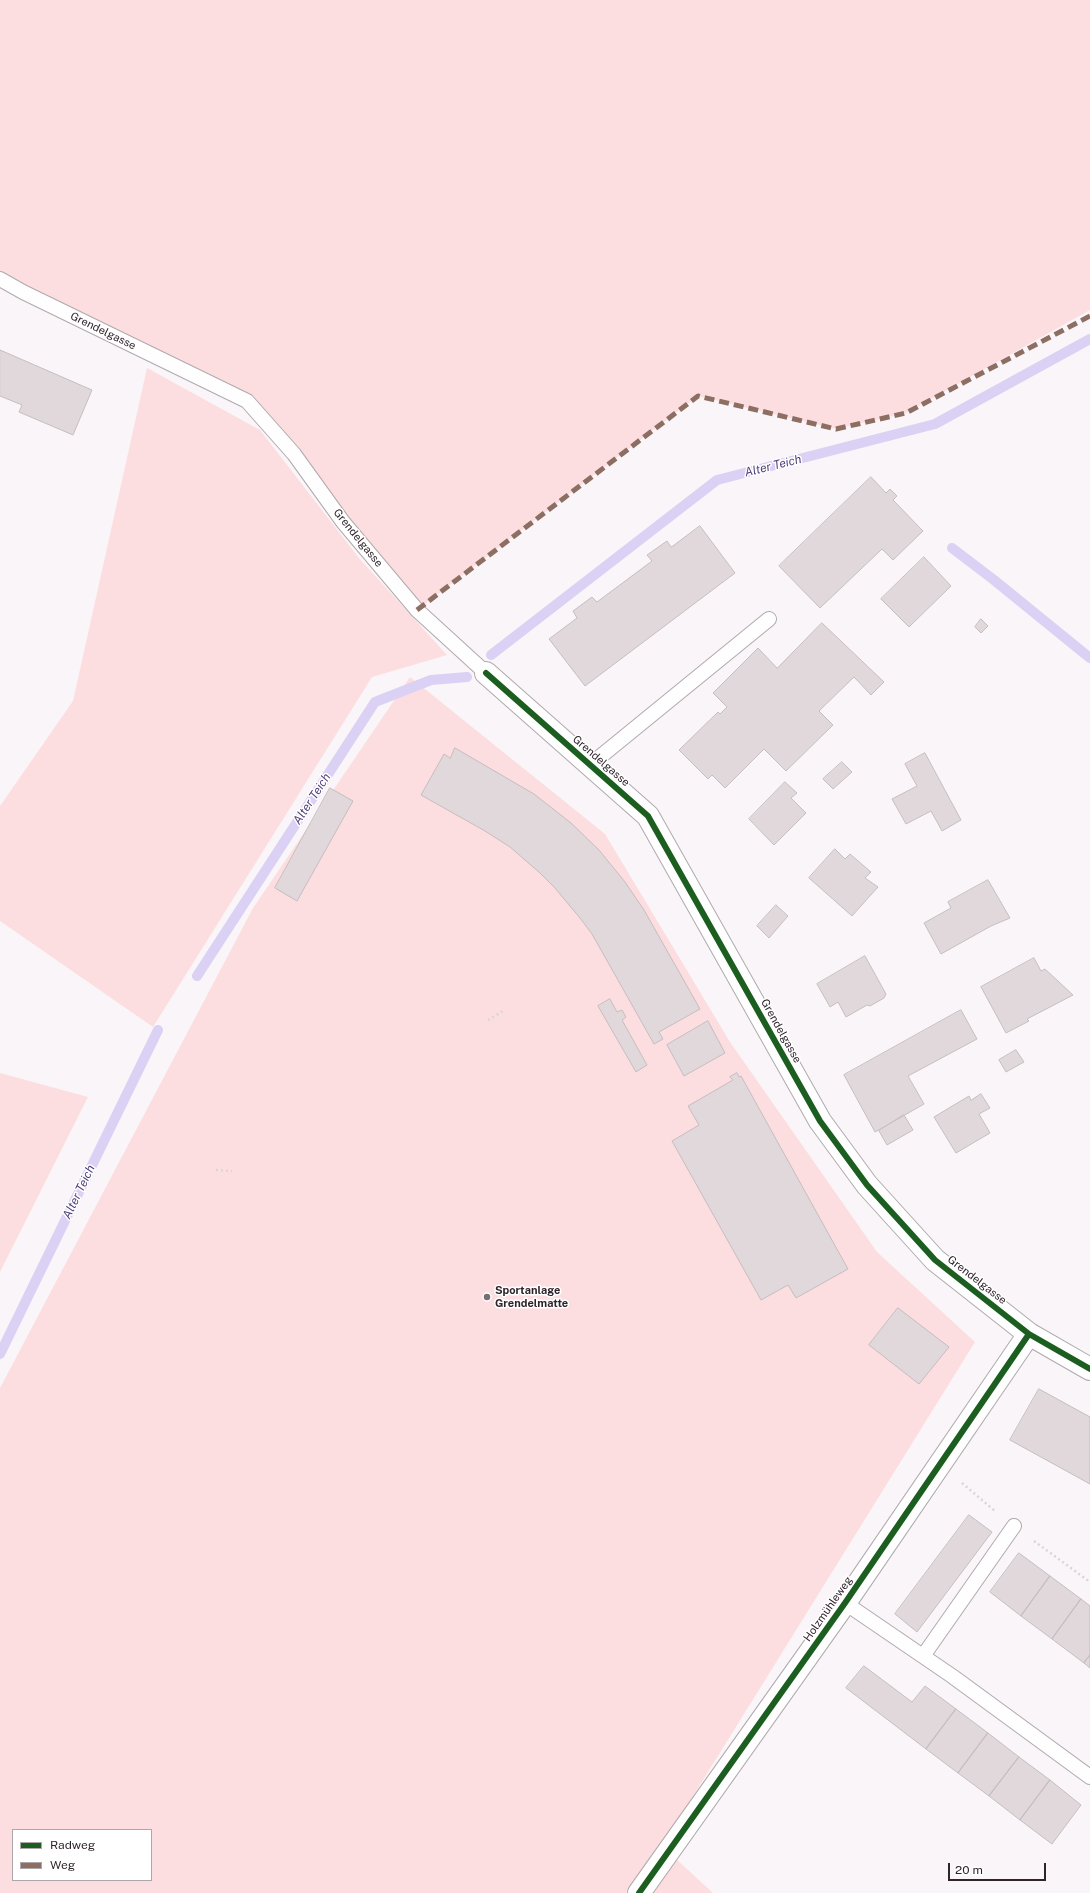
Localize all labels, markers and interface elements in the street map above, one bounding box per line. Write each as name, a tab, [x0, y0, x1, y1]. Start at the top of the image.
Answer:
street label: Grendelgasse	[68, 309, 138, 353]
water label: Alter Teich	[743, 452, 803, 480]
street label: Grendelgasse	[330, 506, 386, 570]
street label: Grendelgasse	[570, 733, 632, 789]
water label: Alter Teich	[290, 771, 334, 827]
street label: Grendelgasse	[758, 997, 804, 1065]
water label: Alter Teich	[60, 1163, 98, 1221]
street label: Grendelgasse	[945, 1253, 1009, 1307]
place label: Sportanlage Grendelmatte	[495, 1284, 568, 1310]
marker: Sportanlage Grendelmatte	[482, 1292, 492, 1302]
street label: Holzmühleweg	[801, 1574, 855, 1644]
legend	[12, 1829, 152, 1881]
text: Radweg	[50, 1838, 95, 1852]
scale bar	[950, 1855, 1048, 1881]
text: Weg	[50, 1858, 75, 1872]
text: 20 m	[955, 1863, 983, 1877]

